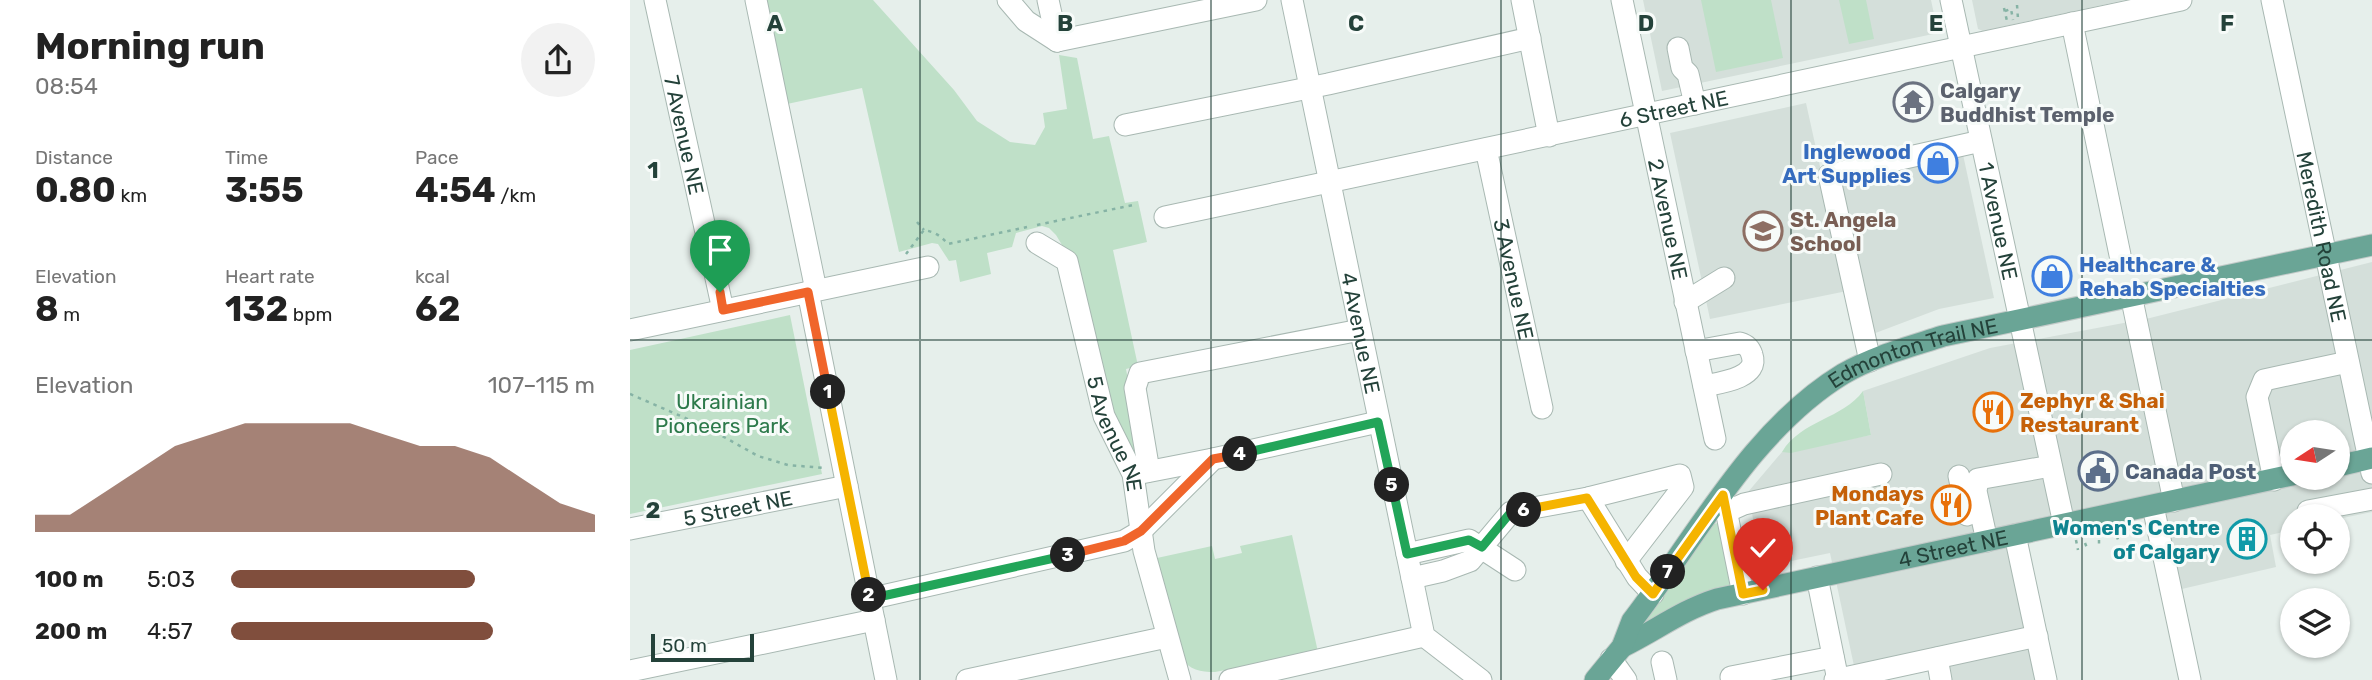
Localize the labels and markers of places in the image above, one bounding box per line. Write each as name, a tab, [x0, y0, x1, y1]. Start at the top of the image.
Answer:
place label: Calgary Buddhist Temple	[1940, 78, 2115, 127]
temple icon: Calgary Buddhist Temple	[1892, 81, 1934, 123]
place label: Inglewood Art Supplies	[1782, 139, 1911, 188]
shop icon: Inglewood Art Supplies	[1917, 142, 1959, 184]
place label: St. Angela School	[1790, 207, 1896, 256]
school or university icon: St. Angela School	[1742, 210, 1784, 252]
pin	[690, 220, 750, 292]
place label: Healthcare & Rehab Specialties	[2079, 252, 2266, 301]
shop icon: Healthcare & Rehab Specialties	[2031, 255, 2073, 297]
pin: 1	[810, 374, 846, 410]
place label: Zephyr & Shai Restaurant	[2020, 388, 2165, 437]
restaurant icon: Zephyr & Shai Restaurant	[1972, 391, 2014, 433]
pin: 4	[1222, 436, 1258, 472]
public building icon: Canada Post	[2077, 450, 2119, 492]
place label: Canada Post	[2125, 459, 2257, 484]
pin: 5	[1374, 468, 1410, 503]
place label: Mondays Plant Cafe	[1815, 481, 1924, 530]
restaurant icon: Mondays Plant Cafe	[1930, 484, 1972, 526]
pin: 6	[1506, 492, 1542, 528]
place label: Women's Centre of Calgary	[2052, 515, 2220, 564]
pin	[1733, 518, 1793, 590]
building icon: Women's Centre of Calgary	[2226, 518, 2268, 560]
pin: 3	[1050, 538, 1086, 572]
pin: 7	[1650, 554, 1686, 590]
pin: 2	[852, 578, 886, 612]

